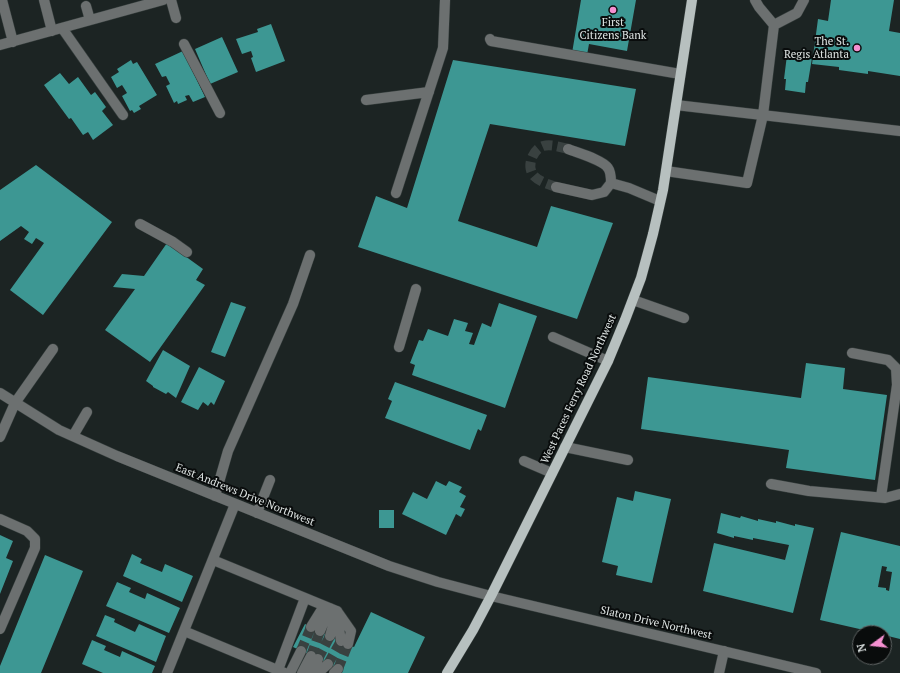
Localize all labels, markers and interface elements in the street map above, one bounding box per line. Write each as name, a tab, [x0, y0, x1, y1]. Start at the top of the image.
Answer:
marker: First Citizens Bank	[608, 5, 618, 15]
place label: First Citizens Bank	[579, 16, 647, 42]
place label: The St. Regis Atlanta	[784, 35, 849, 61]
marker: The St. Regis Atlanta	[852, 43, 862, 53]
street label: West Paces Ferry Road Northwest	[539, 312, 619, 466]
street label: East Andrews Drive Northwest	[174, 461, 316, 529]
street label: Slaton Drive Northwest	[599, 604, 713, 642]
north arrow	[852, 625, 892, 665]
text: N	[854, 642, 869, 654]

